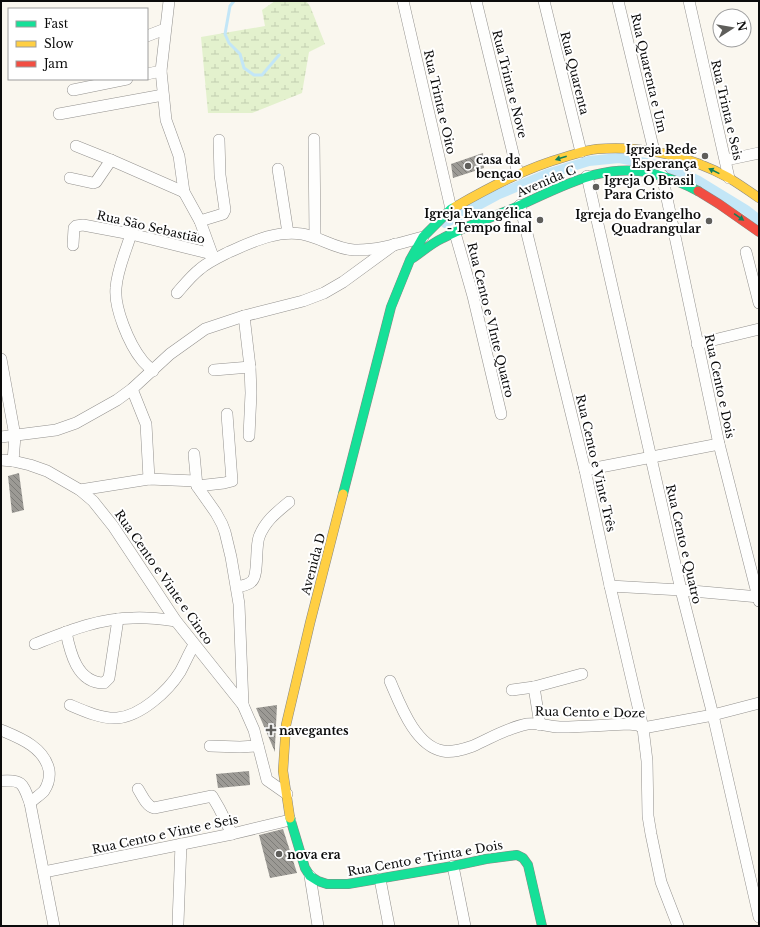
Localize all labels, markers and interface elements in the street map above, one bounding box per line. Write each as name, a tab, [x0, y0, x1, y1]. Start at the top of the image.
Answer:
legend	[8, 8, 148, 80]
north arrow	[712, 8, 752, 48]
street label: Rua Quarenta e Um	[628, 12, 670, 134]
text: Fast	[44, 16, 69, 31]
text: N	[734, 19, 750, 33]
street label: Rua Trinta e Nove	[489, 28, 531, 140]
street label: Rua Quarenta	[557, 30, 593, 117]
text: Slow	[44, 36, 74, 51]
street label: Rua Trinta e Oito	[421, 48, 459, 156]
text: Jam	[42, 56, 68, 71]
street label: Rua Trinta e Seis	[708, 58, 746, 162]
place label: Igreja Rede Esperança	[626, 142, 697, 171]
marker: Igreja Rede Esperança	[700, 151, 710, 161]
place label: casa da bençao	[475, 152, 521, 181]
one-way arrow	[554, 155, 566, 161]
marker: casa da bençao	[463, 161, 473, 171]
street label: Avenida C	[513, 162, 578, 201]
one-way arrow	[708, 168, 720, 174]
place label: Igreja O Brasil Para Cristo	[604, 173, 695, 202]
marker: Igreja O Brasil Para Cristo	[591, 182, 601, 192]
place label: Igreja Evangélica - Tempo final	[424, 206, 533, 235]
street label: Rua São Sebastião	[95, 207, 207, 247]
place label: Igreja do Evangelho Quadrangular	[575, 207, 701, 236]
one-way arrow	[734, 213, 744, 221]
marker: Igreja Evangélica - Tempo final	[535, 215, 545, 225]
marker: Igreja do Evangelho Quadrangular	[704, 216, 714, 226]
street label: Rua Cento e VInte Quatro	[464, 241, 518, 399]
street label: Rua Cento e Dois	[702, 332, 738, 440]
street label: Rua Cento e Vinte Três	[573, 393, 619, 533]
street label: Rua Cento e Quatro	[663, 483, 705, 605]
street label: Rua Cento e Vinte e Cinco	[112, 507, 216, 647]
street label: Avenida D	[297, 531, 328, 598]
street label: Rua Cento e Doze	[535, 704, 645, 720]
place label: navegantes	[279, 723, 349, 738]
marker: navegantes	[266, 725, 276, 735]
street label: Rua Cento e Vinte e Seis	[91, 811, 239, 857]
street label: Rua Cento e Trinta e Dois	[346, 837, 504, 879]
place label: nova era	[287, 847, 341, 862]
marker: nova era	[274, 849, 284, 859]

